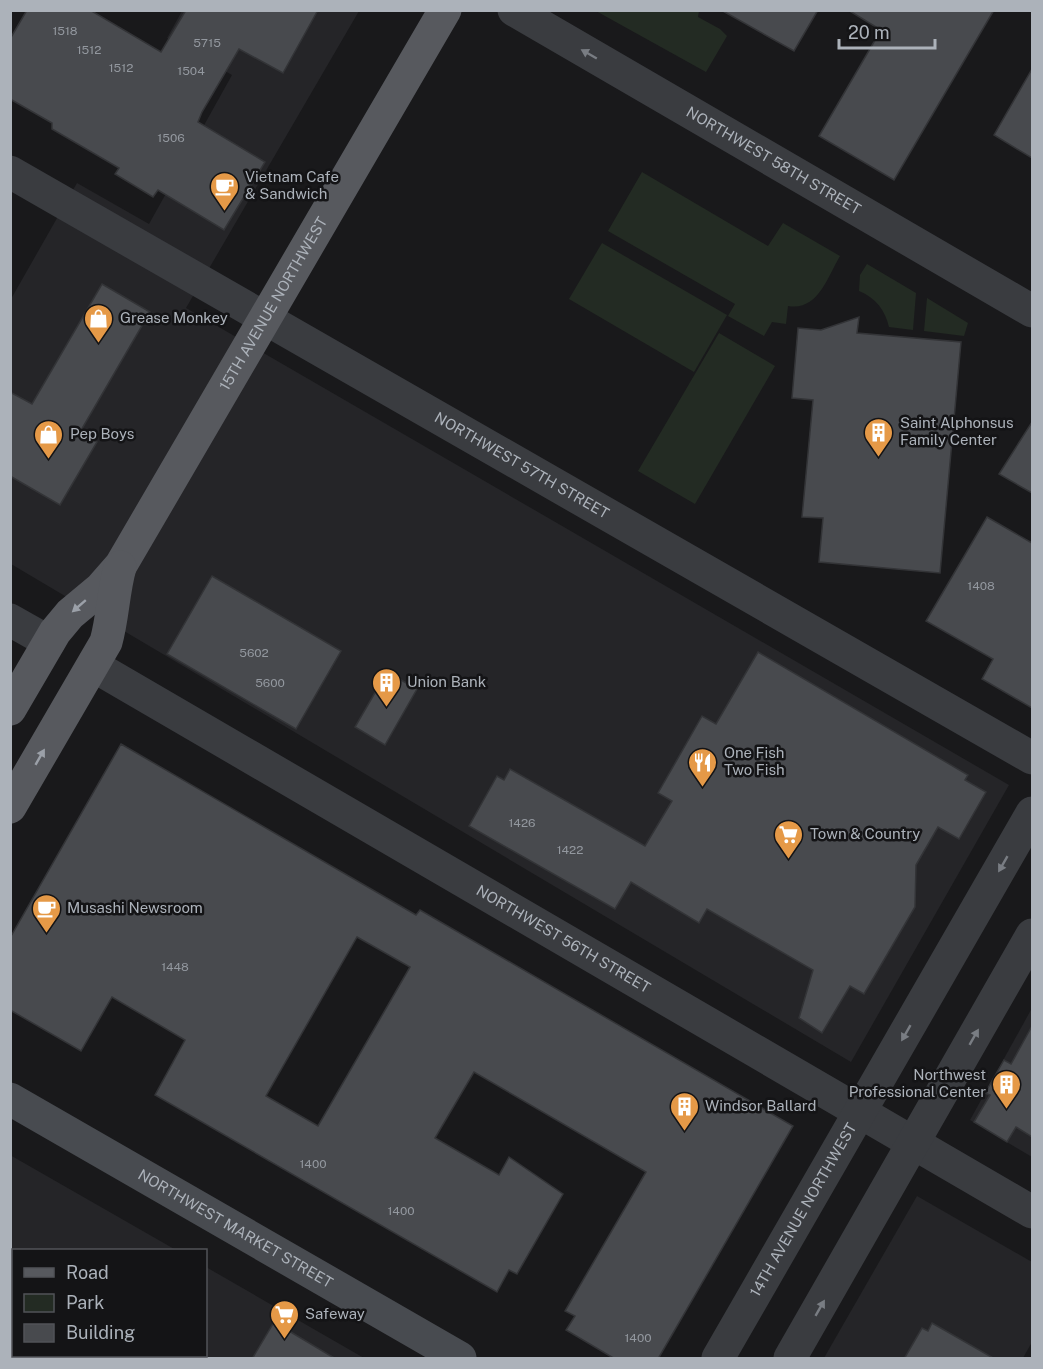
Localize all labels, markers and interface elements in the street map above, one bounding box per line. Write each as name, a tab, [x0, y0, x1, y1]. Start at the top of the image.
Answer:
scale bar	[839, 12, 935, 50]
text: 20 m	[848, 22, 890, 43]
house number: 1518	[52, 24, 78, 38]
house number: 5715	[193, 36, 221, 50]
house number: 1512	[77, 43, 101, 57]
one-way arrow	[580, 49, 597, 59]
house number: 1512	[109, 61, 133, 75]
house number: 1504	[177, 64, 205, 78]
street label: NORTHWEST 58TH STREET	[683, 103, 864, 218]
house number: 1506	[157, 131, 185, 145]
place label: Vietnam Cafe & Sandwich	[245, 168, 339, 202]
cafe icon: Vietnam Cafe & Sandwich	[208, 170, 240, 212]
street label: 15TH AVENUE NORTHWEST	[216, 214, 330, 393]
shop icon: Grease Monkey	[83, 302, 115, 344]
place label: Grease Monkey	[120, 309, 228, 326]
street label: NORTHWEST 57TH STREET	[432, 408, 612, 522]
place label: Saint Alphonsus Family Center	[900, 414, 1014, 448]
building icon: Saint Alphonsus Family Center	[863, 416, 895, 458]
shop icon: Pep Boys	[33, 418, 65, 460]
place label: Pep Boys	[70, 425, 134, 442]
house number: 1408	[967, 579, 995, 593]
one-way arrow	[72, 599, 87, 612]
house number: 5602	[239, 646, 269, 660]
building icon: Union Bank	[370, 666, 402, 708]
place label: Union Bank	[407, 673, 486, 690]
house number: 5600	[255, 676, 285, 690]
place label: One Fish Two Fish	[724, 744, 785, 778]
restaurant icon: One Fish Two Fish	[687, 746, 719, 788]
one-way arrow	[35, 748, 45, 765]
house number: 1426	[508, 816, 536, 830]
supermarket icon: Town & Country	[773, 818, 805, 860]
place label: Town & Country	[810, 825, 920, 842]
house number: 1422	[557, 843, 583, 857]
one-way arrow	[998, 856, 1009, 872]
street label: NORTHWEST 56TH STREET	[473, 881, 654, 996]
cafe icon: Musashi Newsroom	[30, 892, 62, 934]
place label: Musashi Newsroom	[67, 899, 203, 916]
house number: 1448	[161, 960, 189, 974]
one-way arrow	[901, 1025, 911, 1042]
one-way arrow	[969, 1029, 980, 1045]
place label: Northwest Professional Center	[849, 1066, 986, 1100]
building icon: Northwest Professional Center	[991, 1068, 1023, 1110]
building icon: Windsor Ballard	[668, 1090, 700, 1132]
place label: Windsor Ballard	[705, 1097, 816, 1114]
street label: 14TH AVENUE NORTHWEST	[746, 1120, 860, 1299]
house number: 1400	[299, 1157, 327, 1171]
street label: NORTHWEST MARKET STREET	[135, 1166, 336, 1291]
house number: 1400	[387, 1204, 415, 1218]
legend	[12, 1249, 207, 1357]
text: Road	[66, 1262, 109, 1283]
text: Park	[66, 1292, 104, 1313]
supermarket icon: Safeway	[268, 1298, 300, 1340]
one-way arrow	[814, 1300, 825, 1316]
place label: Safeway	[305, 1305, 365, 1322]
text: Building	[66, 1322, 135, 1343]
house number: 1400	[624, 1331, 652, 1345]

